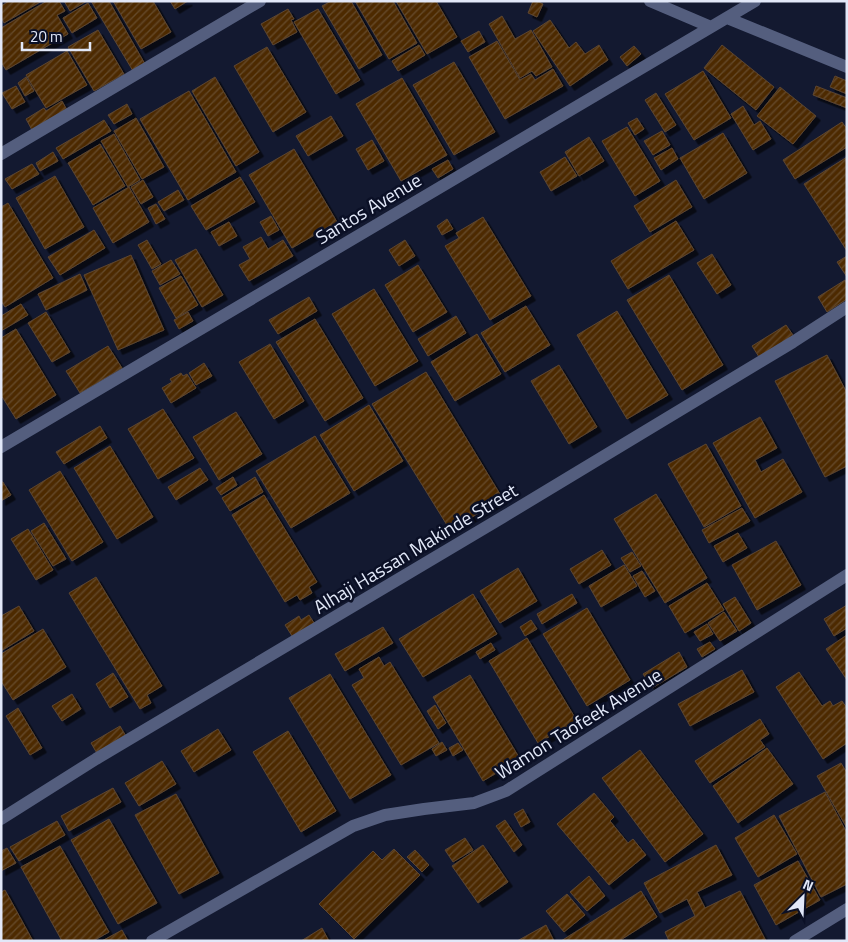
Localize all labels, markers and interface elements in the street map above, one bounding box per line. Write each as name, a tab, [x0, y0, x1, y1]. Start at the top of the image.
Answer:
scale bar	[22, 20, 90, 52]
text: 20 m	[30, 25, 63, 48]
street label: Santos Avenue	[309, 165, 427, 251]
street label: Alhaji Hassan Makinde Street	[307, 475, 523, 621]
street label: Wamon Taofeek Avenue	[489, 660, 667, 786]
north arrow	[778, 872, 828, 922]
text: N	[800, 873, 817, 896]

